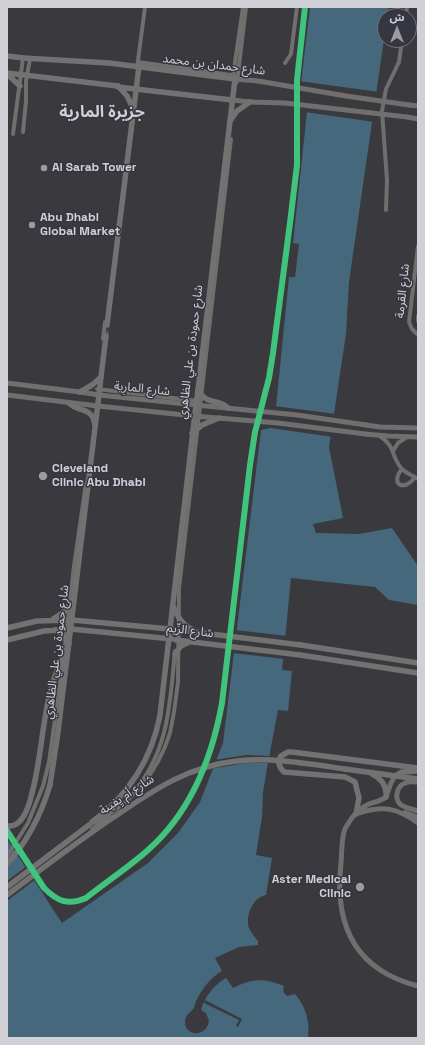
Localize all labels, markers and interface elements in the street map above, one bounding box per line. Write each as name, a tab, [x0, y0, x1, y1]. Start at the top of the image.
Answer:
north arrow	[377, 8, 417, 48]
text: ش	[389, 10, 405, 24]
street label: شارع حمدان بن محمد	[162, 52, 266, 78]
district label: جزيرة المارية	[59, 103, 145, 123]
place label: Al Sarab Tower	[52, 161, 137, 175]
marker: Al Sarab Tower	[39, 163, 49, 173]
place label: Abu Dhabi Global Market	[40, 211, 120, 239]
marker: Abu Dhabi Global Market	[27, 220, 37, 230]
street label: شارع القرمة	[393, 263, 413, 319]
street label: شارع حمودة بن علي الظاهري	[176, 284, 206, 420]
street label: شارع المارِية	[113, 379, 171, 399]
place label: Cleveland Clinic Abu Dhabi	[52, 462, 146, 490]
marker: Cleveland Clinic Abu Dhabi	[37, 470, 49, 482]
street label: شارع حمودة بن علي الظاهري	[42, 584, 72, 720]
street label: شارع الرِّيم	[166, 621, 214, 641]
street label: شارع أم يِفينة	[97, 772, 157, 818]
place label: Aster Medical Clinic	[272, 873, 351, 901]
marker: Aster Medical Clinic	[354, 881, 366, 893]

